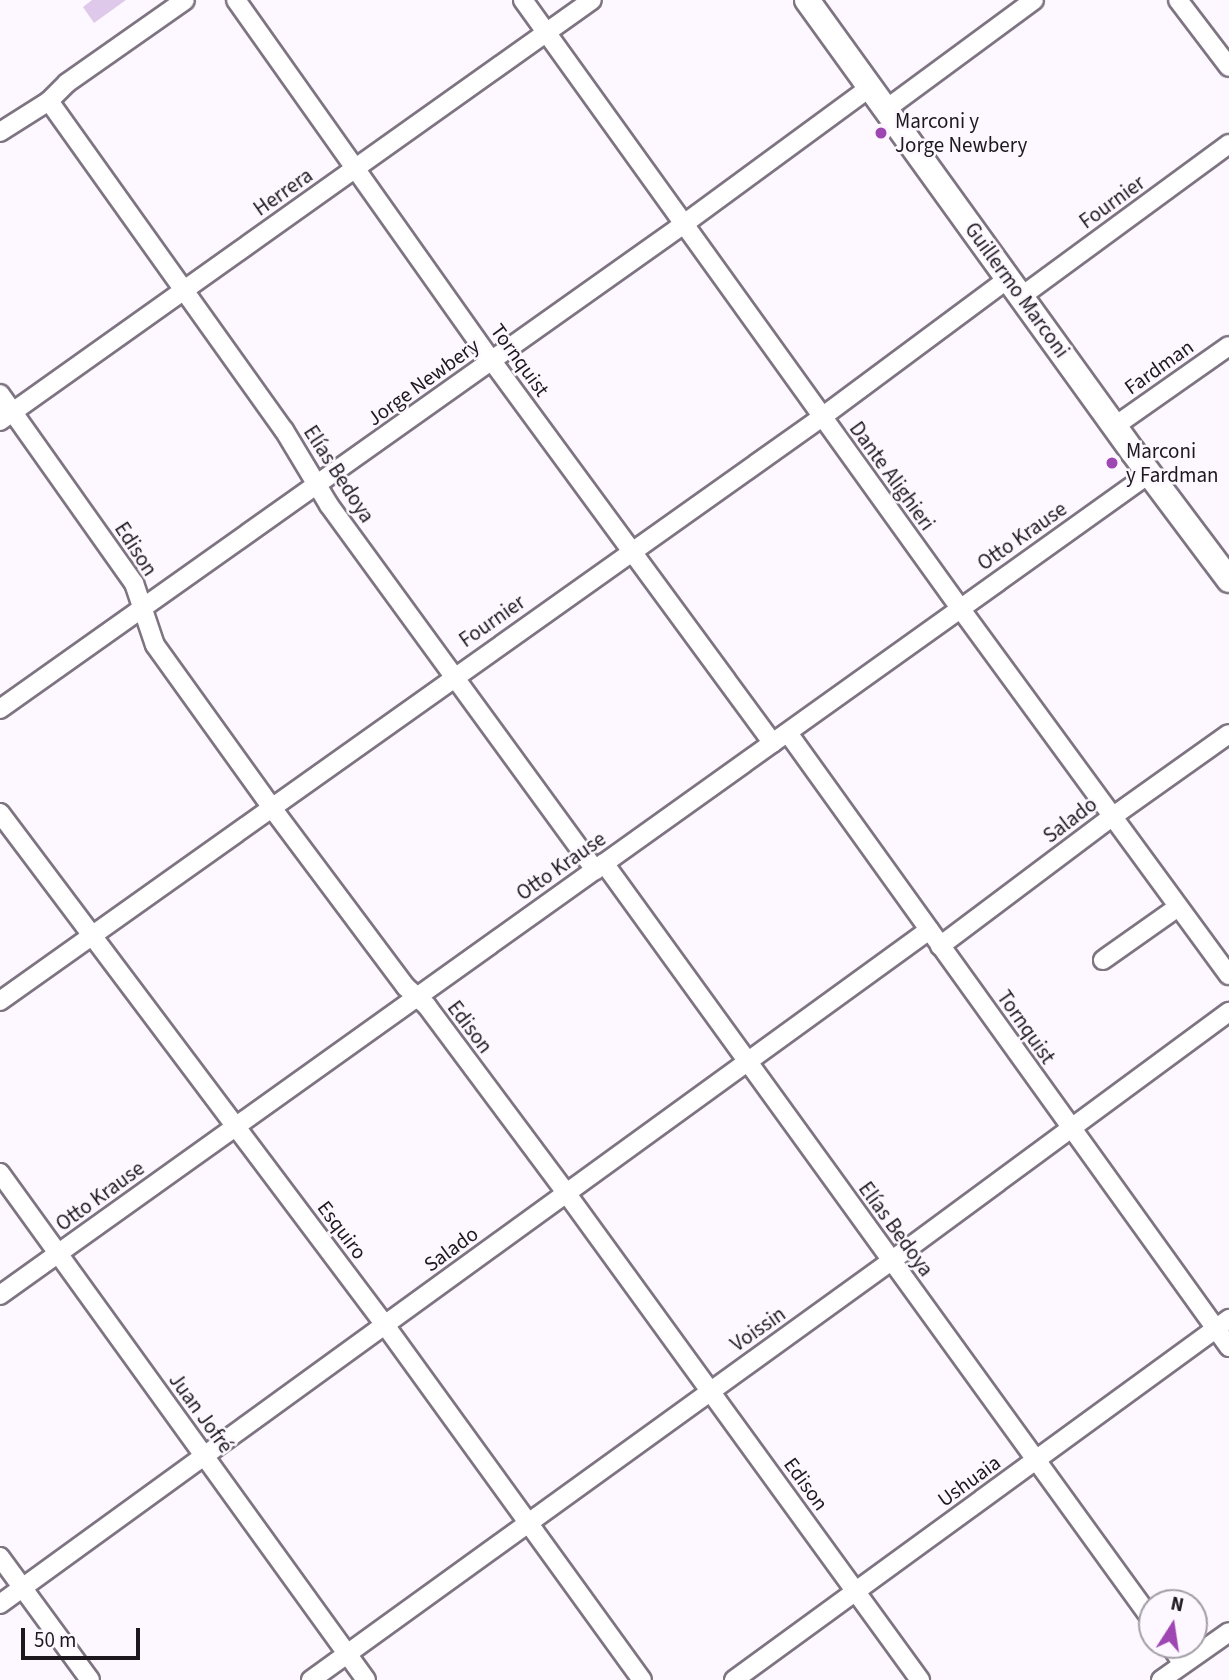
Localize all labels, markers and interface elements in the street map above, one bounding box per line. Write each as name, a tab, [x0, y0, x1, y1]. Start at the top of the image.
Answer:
place label: Marconi y Jorge Newbery	[895, 108, 1027, 158]
marker: Marconi y Jorge Newbery	[873, 125, 889, 141]
street label: Herrera	[249, 163, 317, 221]
street label: Fournier	[1074, 170, 1150, 234]
street label: Guillermo Marconi	[959, 217, 1075, 363]
street label: Tornquist	[485, 319, 555, 401]
street label: Jorge Newbery	[362, 333, 484, 431]
street label: Fardman	[1120, 334, 1198, 400]
street label: Dante Alighieri	[844, 417, 940, 535]
street label: Elías Bedoya	[298, 421, 380, 527]
place label: Marconi y Fardman	[1126, 438, 1218, 488]
marker: Marconi y Fardman	[1104, 455, 1120, 471]
street label: Otto Krause	[973, 496, 1071, 576]
street label: Edison	[109, 517, 163, 581]
street label: Fournier	[454, 589, 530, 653]
street label: Salado	[1038, 792, 1102, 848]
street label: Otto Krause	[512, 826, 610, 906]
street label: Tornquist	[992, 985, 1060, 1069]
street label: Edison	[442, 996, 498, 1058]
street label: Otto Krause	[51, 1155, 149, 1237]
street label: Elías Bedoya	[853, 1177, 939, 1281]
street label: Esquiro	[312, 1196, 372, 1264]
street label: Salado	[419, 1221, 483, 1277]
street label: Voissin	[726, 1301, 790, 1357]
street label: Juan Jofré	[164, 1368, 238, 1458]
street label: Ushuaia	[933, 1450, 1005, 1512]
street label: Edison	[778, 1453, 834, 1515]
north arrow	[1138, 1589, 1208, 1659]
text: N	[1168, 1590, 1186, 1619]
scale bar	[24, 1614, 144, 1658]
text: 50 m	[34, 1625, 76, 1655]

